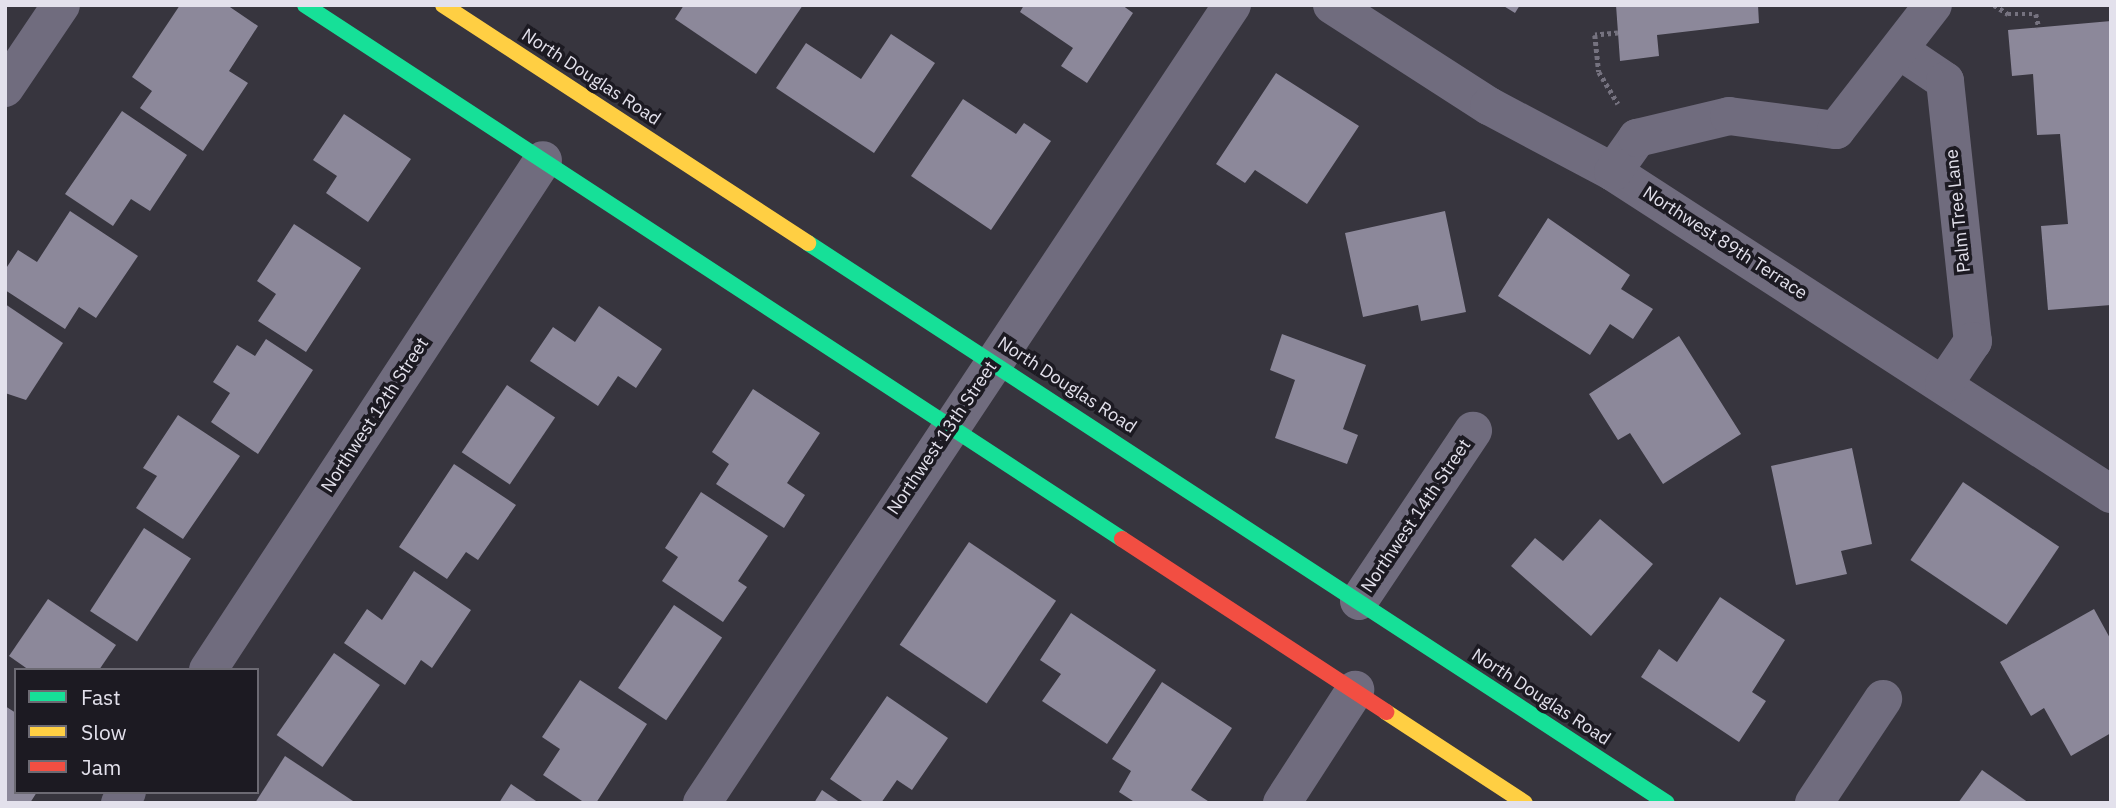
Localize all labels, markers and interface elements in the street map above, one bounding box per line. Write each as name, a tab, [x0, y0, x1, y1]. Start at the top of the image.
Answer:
street label: North Douglas Road	[518, 24, 664, 130]
street label: Palm Tree Lane	[1941, 148, 1975, 274]
street label: Northwest 89th Terrace	[1639, 182, 1811, 304]
street label: North Douglas Road	[994, 332, 1140, 438]
street label: Northwest 12th Street	[317, 333, 433, 497]
street label: Northwest 13th Street	[883, 357, 1001, 519]
street label: Northwest 14th Street	[1357, 435, 1475, 597]
street label: North Douglas Road	[1468, 644, 1614, 750]
legend	[14, 668, 259, 794]
text: Fast	[81, 683, 121, 711]
text: Slow	[81, 718, 127, 746]
text: Jam	[81, 753, 121, 781]

